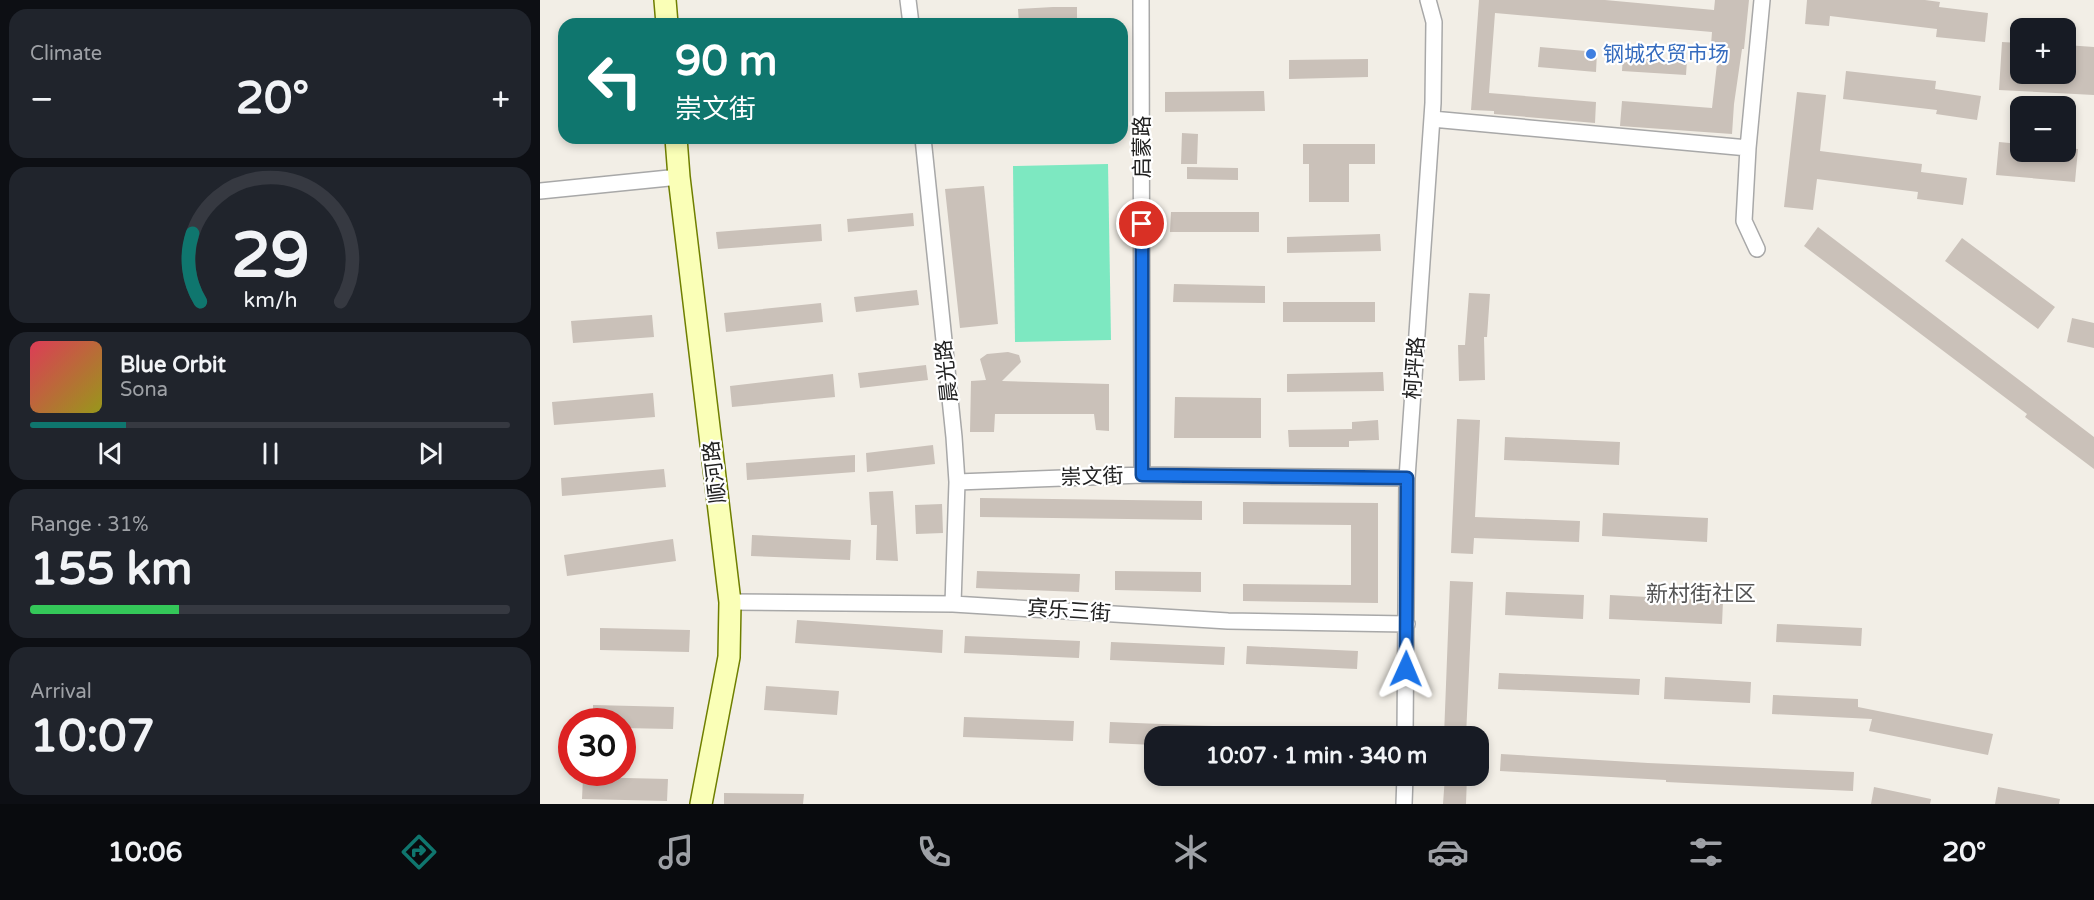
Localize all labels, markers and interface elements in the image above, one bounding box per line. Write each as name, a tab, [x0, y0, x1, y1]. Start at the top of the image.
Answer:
map controls	[2010, 18, 2076, 162]
button: +	[2010, 18, 2076, 84]
text: 90 m	[675, 36, 777, 87]
text: Climate	[30, 42, 102, 66]
icon: left	[576, 42, 654, 120]
place label: 钢城农贸市场	[1603, 42, 1729, 67]
marker: 钢城农贸市场	[1584, 47, 1598, 61]
text: 20°	[236, 72, 309, 126]
text: −	[30, 80, 54, 119]
text: +	[491, 80, 510, 119]
text: 崇文街	[675, 93, 756, 126]
button: −	[2010, 96, 2076, 162]
street label: 启蒙路	[1130, 116, 1155, 179]
pin	[1116, 198, 1167, 249]
icon: arrive	[1125, 207, 1158, 240]
text: 29	[231, 219, 309, 294]
text: km/h	[243, 287, 297, 313]
street label: 柯坪路	[1400, 336, 1430, 400]
street label: 晨光路	[931, 338, 963, 404]
text: Blue Orbit	[120, 352, 226, 378]
text: Sona	[120, 378, 168, 402]
icon: previous	[94, 437, 127, 470]
icon: pause	[254, 437, 287, 470]
icon: next	[414, 437, 447, 470]
street label: 顺河路	[699, 439, 731, 505]
street label: 崇文街	[1060, 463, 1124, 491]
text: Range · 31%	[30, 513, 149, 537]
text: 155 km	[30, 543, 192, 597]
district label: 新村街社区	[1646, 581, 1756, 607]
street label: 宾乐三街	[1026, 596, 1112, 626]
position arrow	[1374, 637, 1438, 701]
text: Arrival	[30, 680, 92, 704]
speed limit sign: 30	[558, 708, 636, 786]
text: 10:07	[30, 710, 155, 764]
text: 10:07 · 1 min · 340 m	[1206, 743, 1427, 769]
icon: directions	[398, 831, 440, 873]
icon: music	[655, 831, 697, 873]
icon: phone	[913, 831, 955, 873]
icon: climate	[1170, 831, 1212, 873]
icon: car	[1427, 831, 1469, 873]
icon: filters	[1685, 831, 1727, 873]
text: 10:06	[108, 836, 183, 869]
text: 20°	[1942, 836, 1986, 869]

